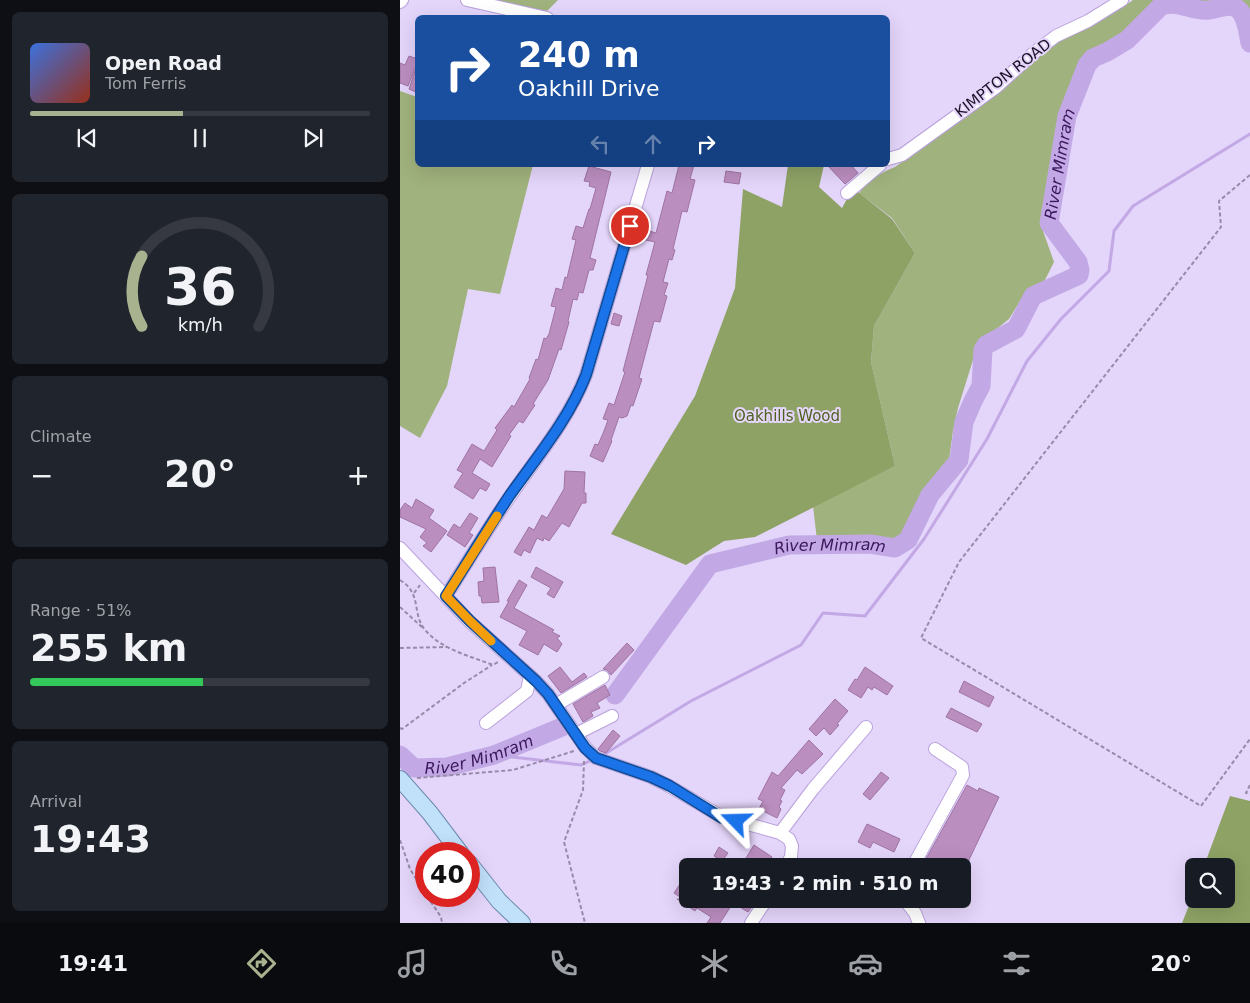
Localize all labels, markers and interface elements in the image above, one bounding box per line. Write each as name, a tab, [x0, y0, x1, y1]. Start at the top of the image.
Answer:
icon: right	[435, 35, 500, 100]
text: 240 m	[518, 35, 640, 75]
street label: KIMPTON ROAD	[951, 35, 1055, 121]
text: Open Road	[105, 52, 222, 74]
text: Tom Ferris	[105, 74, 186, 93]
text: Oakhill Drive	[518, 76, 659, 101]
water label: River Mimram	[1041, 105, 1079, 221]
icon: previous	[73, 124, 101, 152]
icon: pause	[186, 124, 214, 152]
icon: next	[299, 124, 327, 152]
icon: left	[586, 130, 614, 158]
icon: ahead	[639, 130, 667, 158]
icon: right	[692, 130, 720, 158]
pin	[609, 205, 651, 247]
icon: arrive	[616, 212, 644, 240]
text: 36	[164, 257, 236, 317]
text: km/h	[177, 314, 223, 335]
park label: Oakhills Wood	[734, 407, 840, 425]
text: Climate	[30, 427, 92, 446]
text: 20°	[164, 452, 236, 496]
text: −	[30, 459, 53, 492]
text: +	[347, 459, 370, 492]
water label: River Mimram	[772, 535, 887, 558]
text: Range · 51%	[30, 601, 132, 620]
text: 255 km	[30, 626, 187, 670]
water label: River Mimram	[424, 731, 536, 778]
text: Arrival	[30, 792, 82, 811]
position arrow	[709, 794, 761, 846]
text: 19:43	[30, 817, 151, 861]
speed limit sign: 40	[415, 842, 480, 907]
map controls	[1185, 858, 1235, 908]
button: search	[1185, 858, 1235, 908]
text: 19:43 · 2 min · 510 m	[711, 872, 939, 894]
icon: directions	[244, 946, 279, 981]
icon: music	[395, 946, 430, 981]
icon: phone	[546, 946, 581, 981]
icon: climate	[697, 946, 732, 981]
icon: car	[848, 946, 883, 981]
icon: filters	[999, 946, 1034, 981]
text: 19:41	[58, 951, 128, 976]
text: 20°	[1150, 951, 1192, 976]

